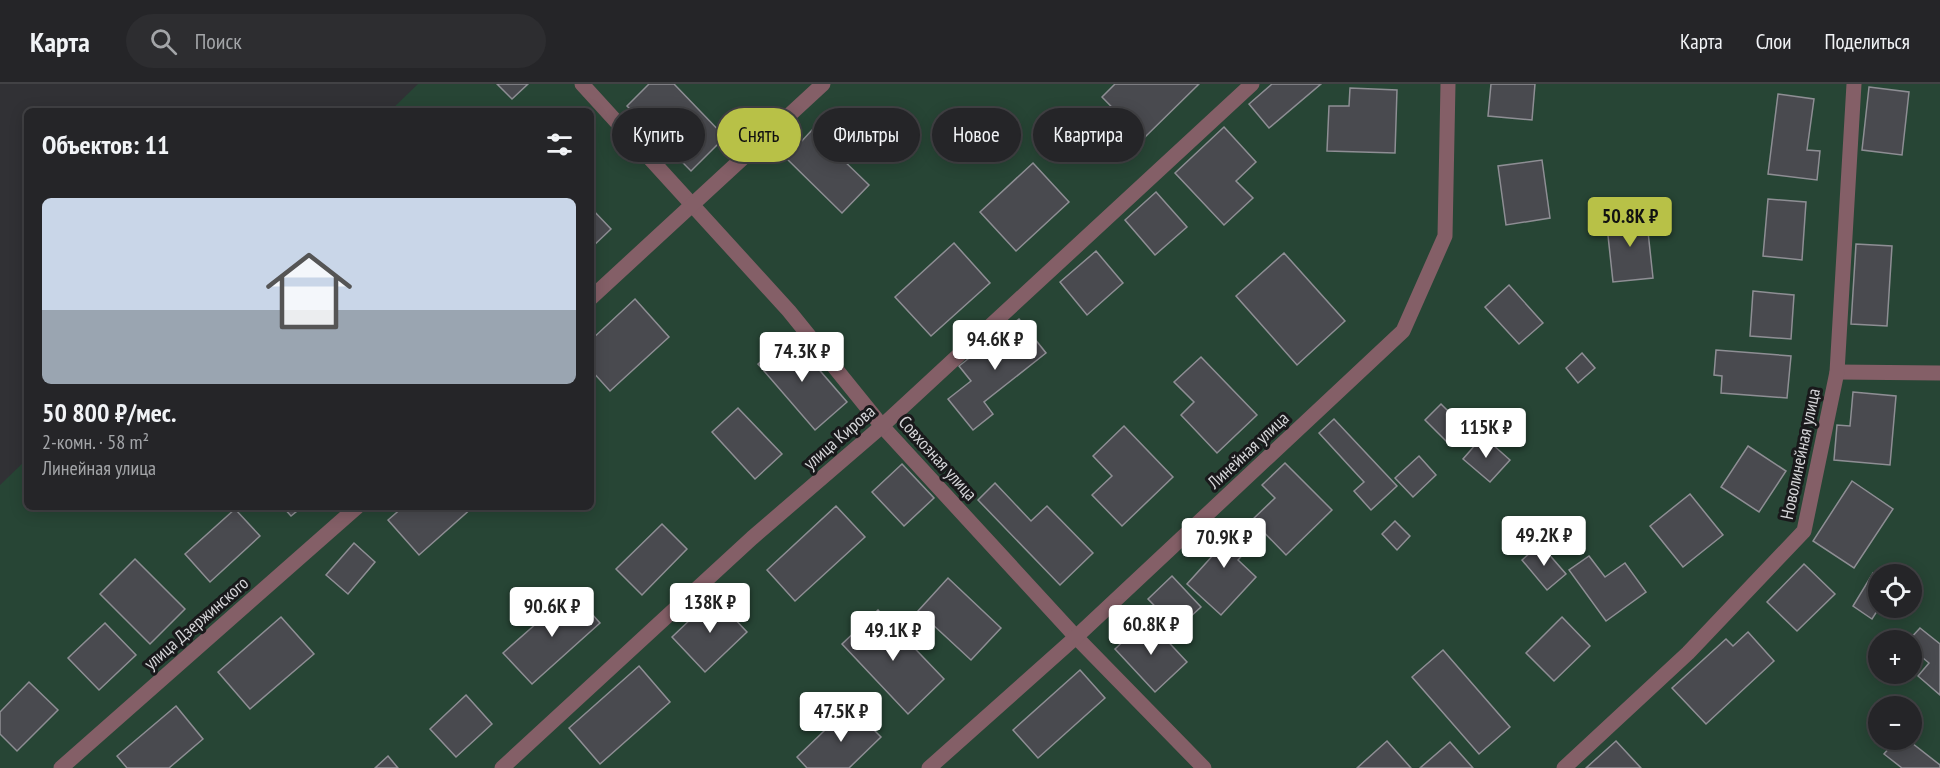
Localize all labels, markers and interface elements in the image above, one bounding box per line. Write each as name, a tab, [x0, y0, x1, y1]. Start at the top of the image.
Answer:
search box	[126, 14, 546, 68]
text: Карта	[30, 23, 90, 60]
icon: search	[147, 25, 180, 58]
text: Поиск	[195, 27, 242, 55]
text: Карта	[1680, 28, 1723, 55]
text: Слои	[1756, 28, 1791, 55]
text: Поделиться	[1824, 28, 1910, 55]
chip: Купить	[612, 108, 705, 162]
chip: Снять	[717, 108, 801, 162]
chip: Фильтры	[813, 108, 920, 162]
chip: Новое	[932, 108, 1021, 162]
chip: Квартира	[1033, 108, 1144, 162]
text: Объектов: 11	[42, 128, 169, 161]
icon: filters	[543, 128, 576, 161]
pin: 50.8K ₽	[1575, 197, 1685, 248]
text: 50.8K ₽	[1602, 203, 1658, 229]
icon: home	[255, 237, 363, 345]
pin: 94.6K ₽	[940, 320, 1050, 371]
text: 94.6K ₽	[967, 326, 1023, 352]
pin: 74.3K ₽	[747, 332, 857, 383]
text: 74.3K ₽	[774, 338, 830, 364]
street label: Новолинейная улица	[1775, 386, 1825, 522]
text: 50 800 ₽/мес.	[42, 396, 176, 429]
street label: улица Кирова	[798, 400, 880, 474]
street label: Линейная улица	[1202, 407, 1293, 494]
pin: 115K ₽	[1437, 408, 1535, 459]
street label: Совхозная улица	[894, 411, 982, 505]
text: 115K ₽	[1460, 414, 1512, 440]
text: 2-комн. · 58 m²	[42, 429, 149, 455]
text: Линейная улица	[42, 455, 156, 481]
pin: 49.2K ₽	[1489, 516, 1599, 567]
pin: 70.9K ₽	[1169, 518, 1279, 569]
text: 49.2K ₽	[1516, 522, 1572, 548]
text: 70.9K ₽	[1196, 524, 1252, 550]
map controls	[1868, 564, 1922, 750]
button: locate	[1868, 564, 1922, 618]
street label: улица Дзержинского	[139, 571, 253, 675]
pin: 138K ₽	[661, 583, 759, 634]
pin: 90.6K ₽	[497, 587, 607, 638]
text: 138K ₽	[684, 589, 736, 615]
text: 90.6K ₽	[524, 593, 580, 619]
pin: 60.8K ₽	[1096, 605, 1206, 656]
pin: 49.1K ₽	[838, 611, 948, 662]
text: 60.8K ₽	[1123, 611, 1179, 637]
text: 49.1K ₽	[865, 617, 921, 643]
button: +	[1868, 630, 1922, 684]
pin: 47.5K ₽	[786, 692, 896, 743]
button: −	[1868, 696, 1922, 750]
text: 47.5K ₽	[814, 698, 868, 724]

